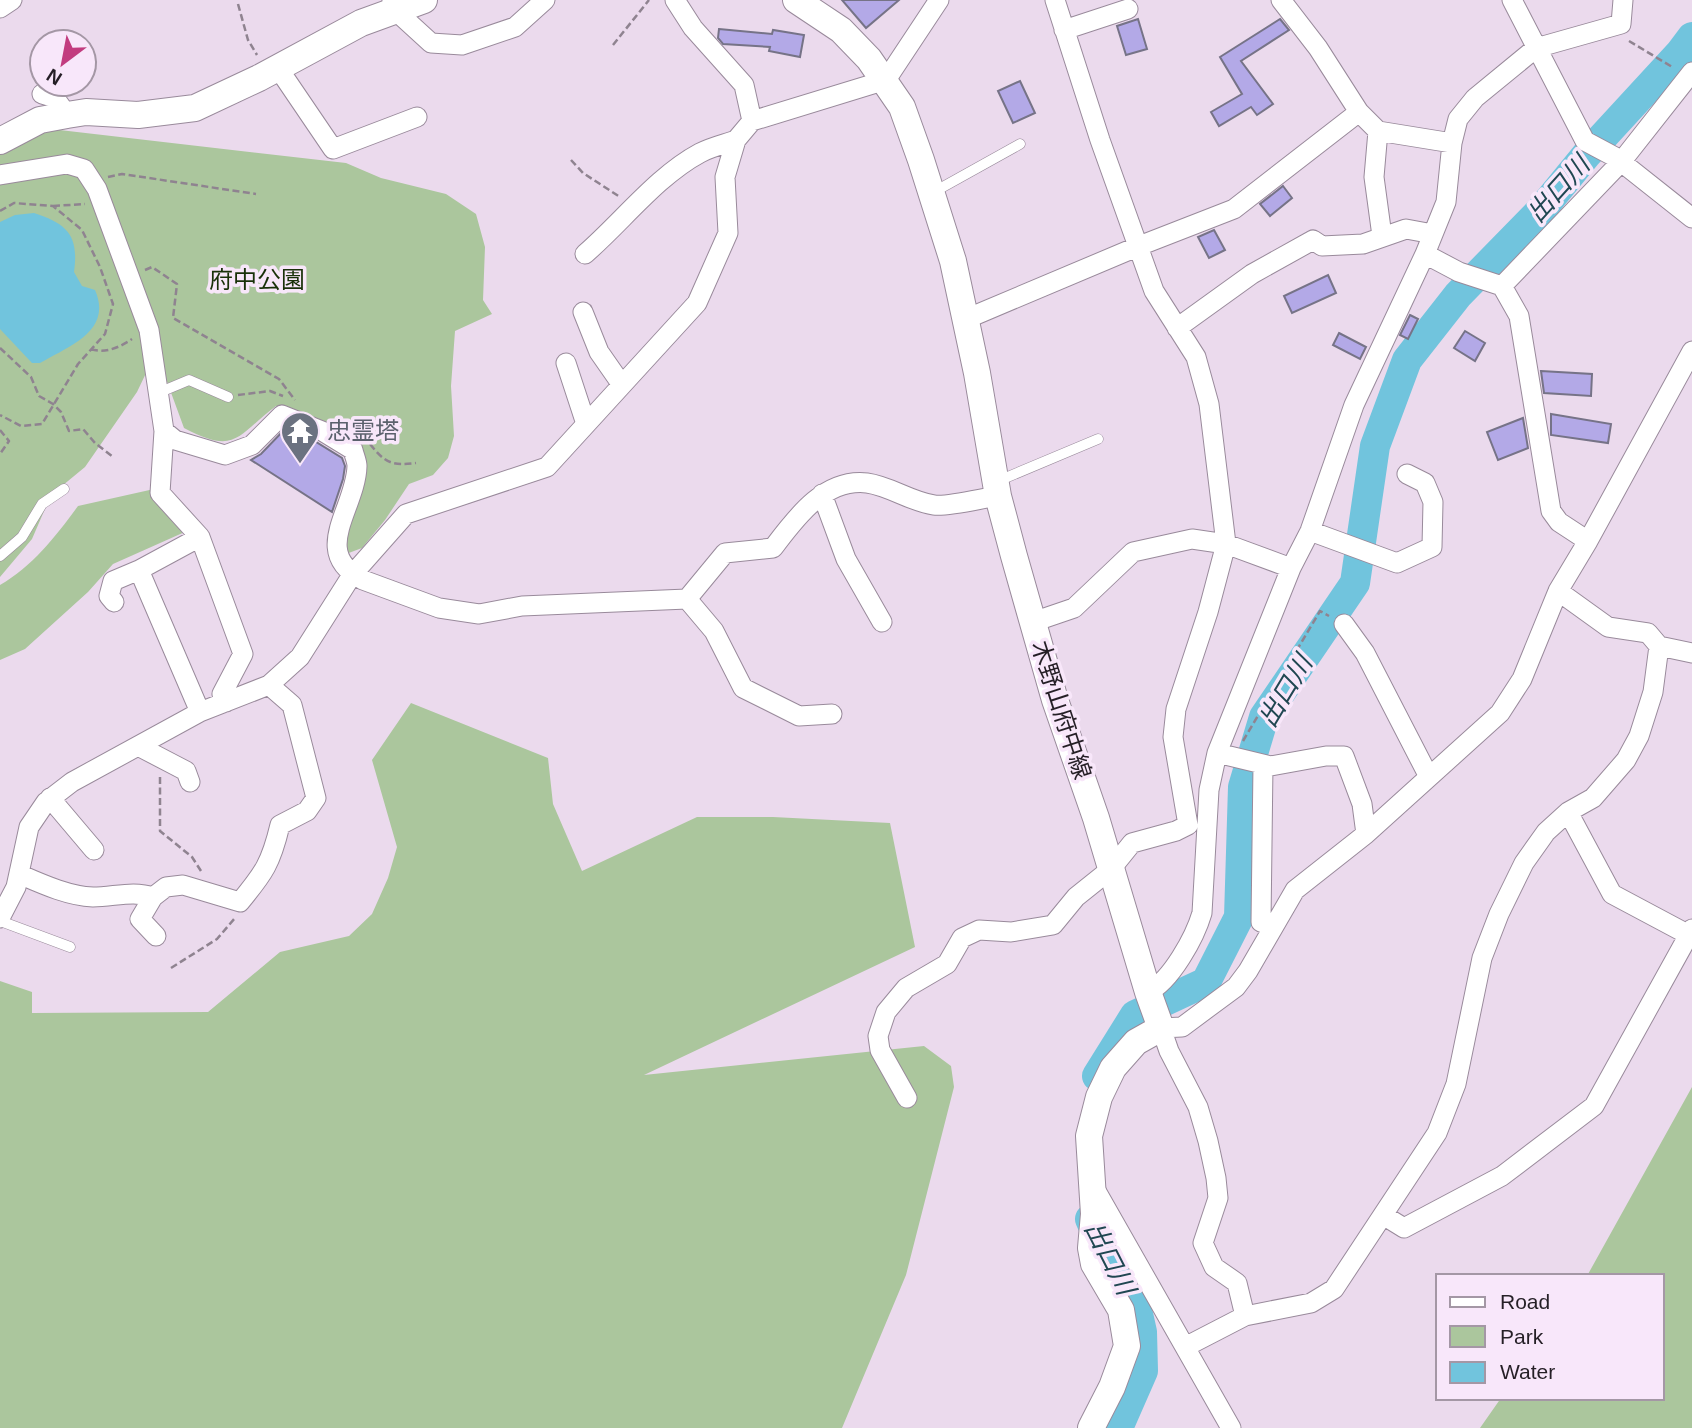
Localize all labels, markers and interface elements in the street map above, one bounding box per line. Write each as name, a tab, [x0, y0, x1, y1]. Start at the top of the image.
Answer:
north arrow	[28, 28, 98, 98]
text: N	[43, 64, 66, 90]
water label: 出口川	[1521, 148, 1597, 228]
park label: 府中公園	[209, 266, 305, 293]
temple icon: 忠霊塔	[279, 410, 321, 465]
place label: 忠霊塔	[327, 417, 399, 444]
street label: 木野山府中線	[1026, 637, 1097, 782]
water label: 出口川	[1252, 647, 1319, 732]
water label: 出口川	[1079, 1216, 1142, 1302]
legend	[1436, 1274, 1664, 1400]
text: Road	[1500, 1290, 1550, 1313]
text: Park	[1500, 1325, 1544, 1348]
text: Water	[1500, 1360, 1555, 1383]

